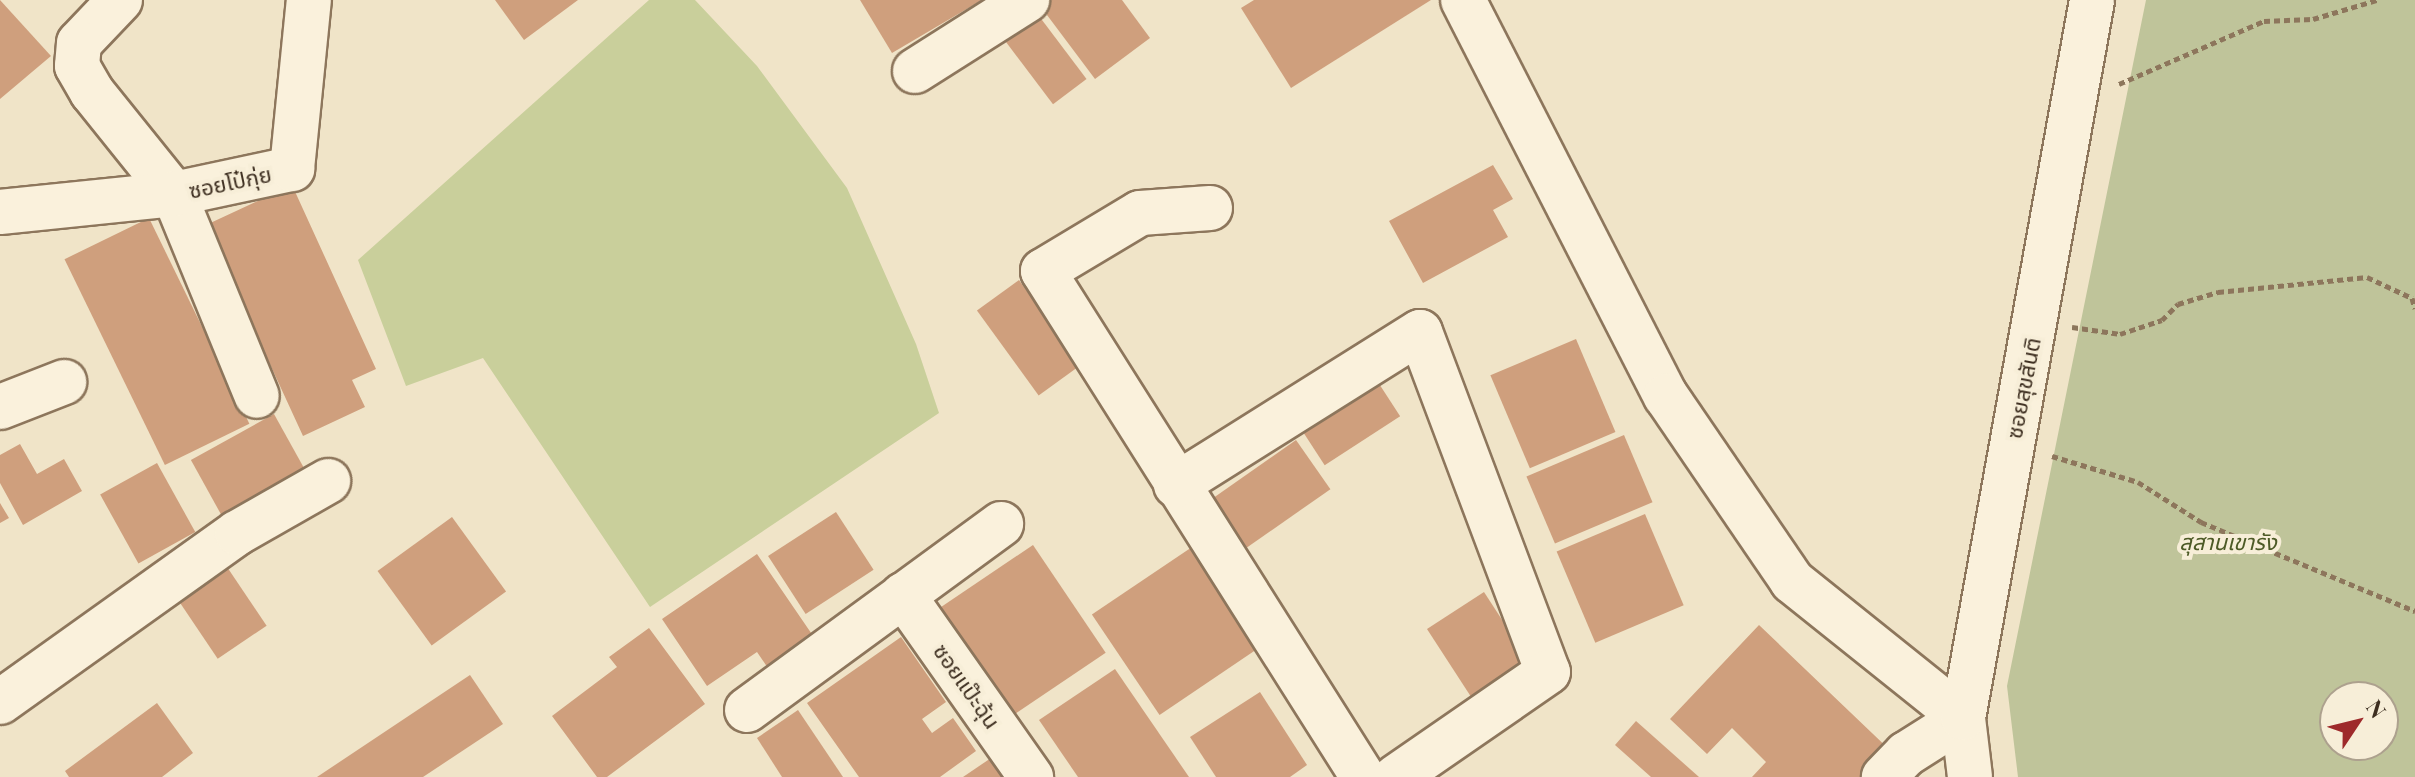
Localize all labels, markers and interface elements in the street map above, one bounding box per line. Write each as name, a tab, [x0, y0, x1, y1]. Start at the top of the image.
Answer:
street label: ซอยโป๋กุ่ย	[186, 160, 274, 204]
street label: ซอยสุขสันติ	[2000, 335, 2046, 441]
park label: สุสานเขารัง	[2179, 529, 2277, 555]
street label: ซอยแป๊ะฉุ้น	[928, 638, 1006, 734]
north arrow	[2319, 681, 2399, 761]
text: N	[2360, 693, 2394, 723]

